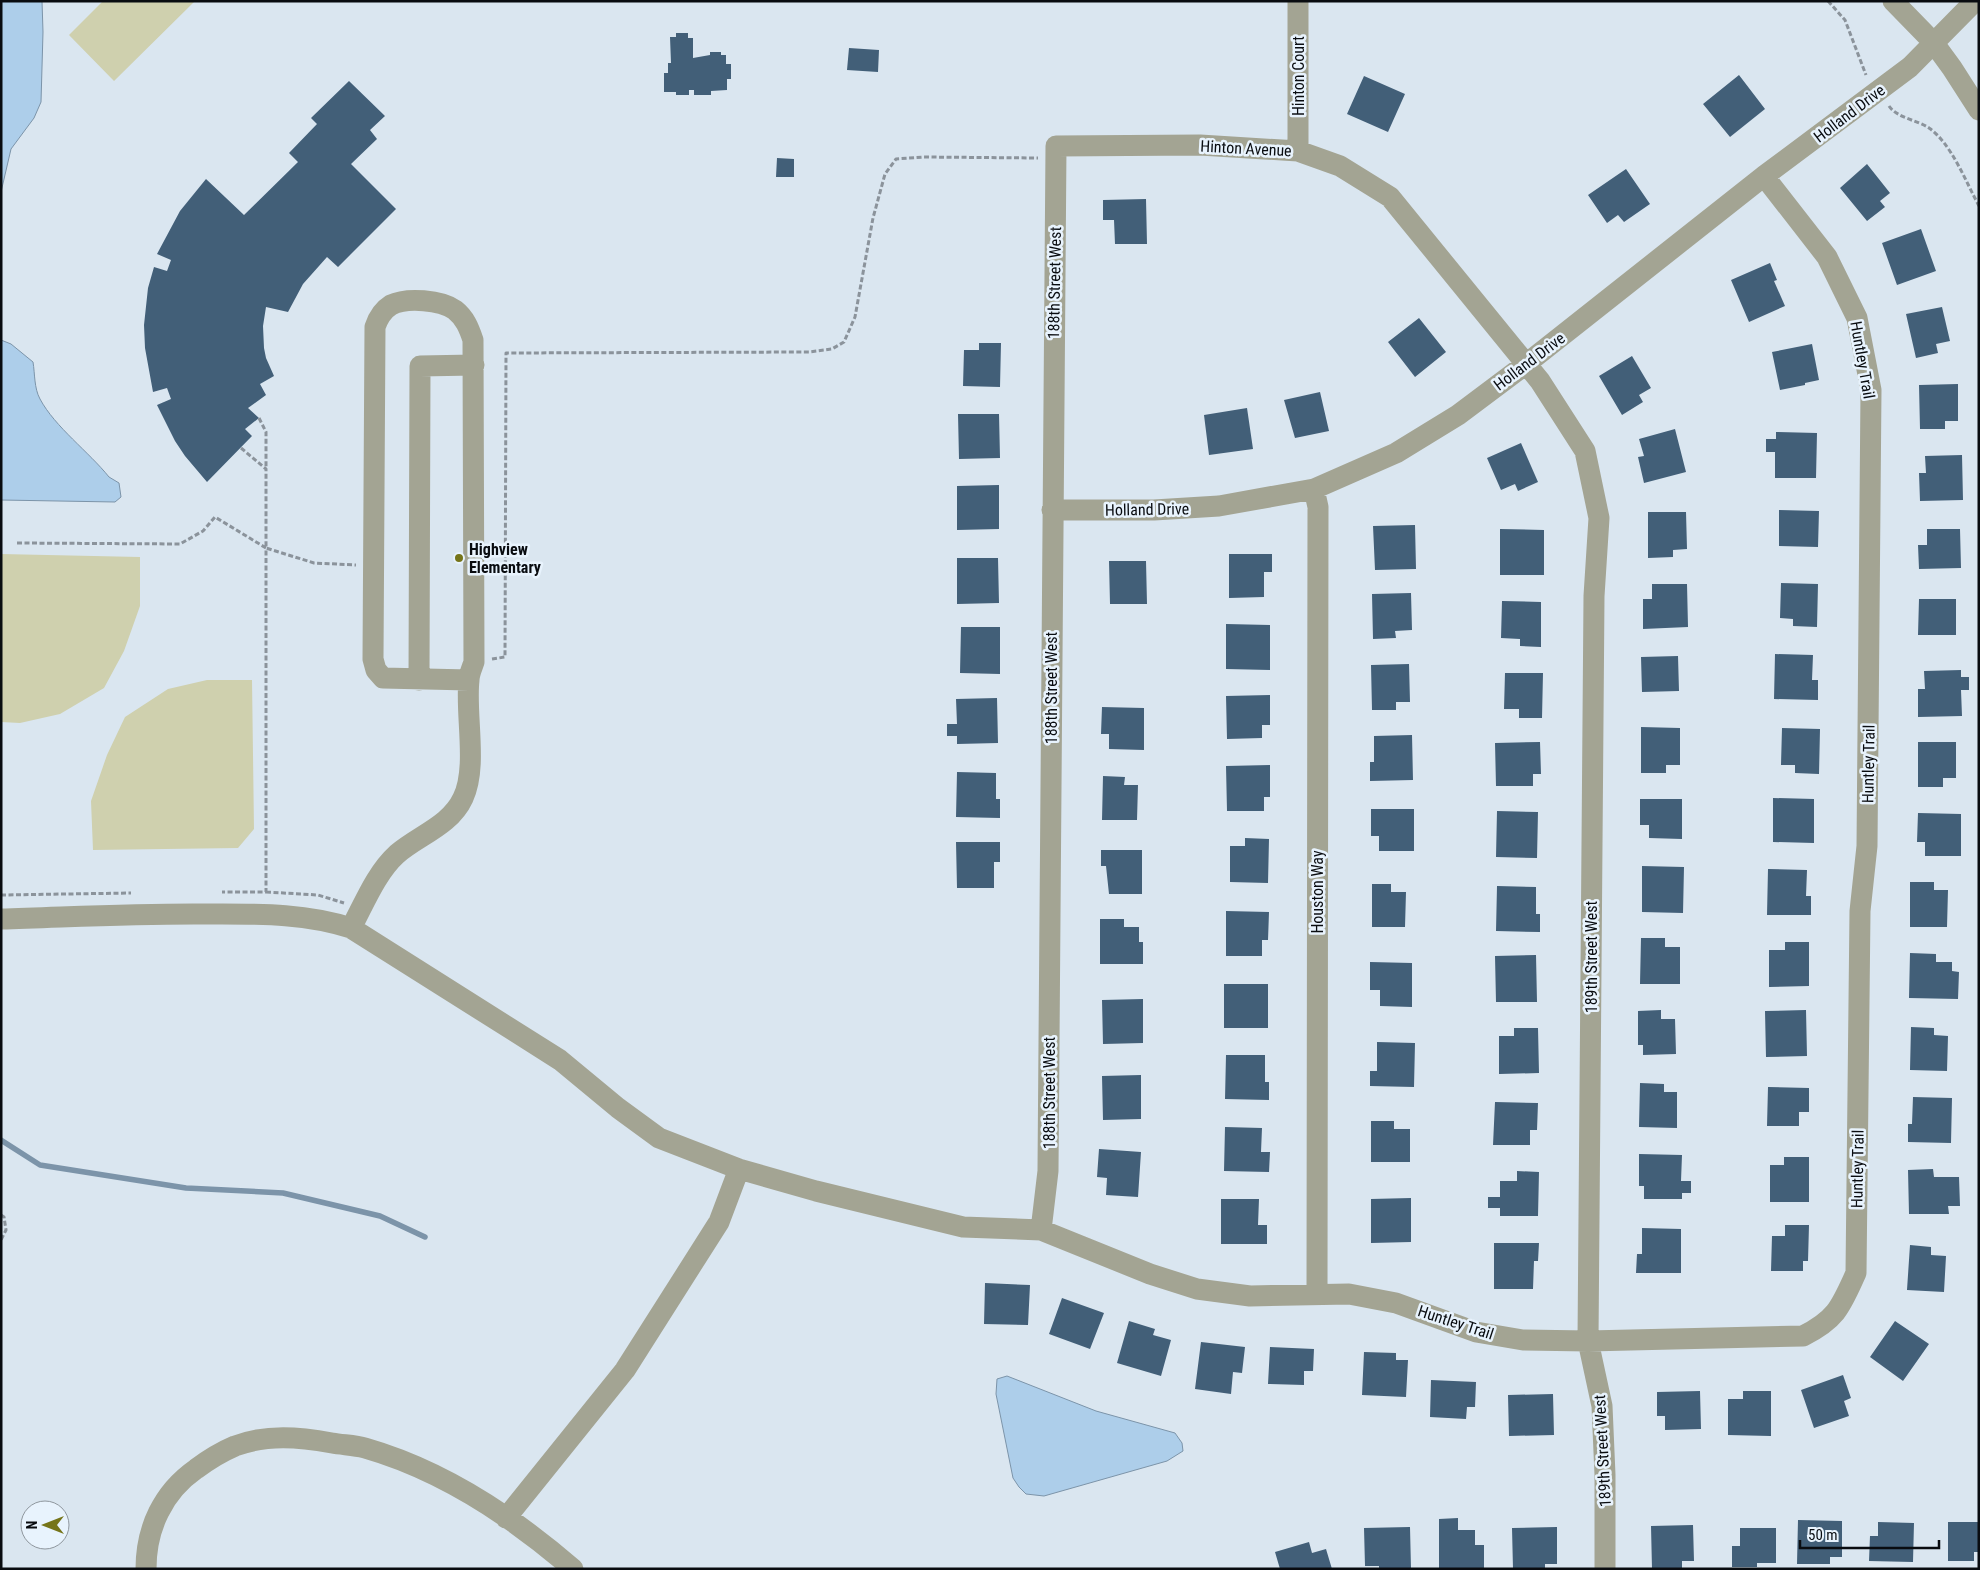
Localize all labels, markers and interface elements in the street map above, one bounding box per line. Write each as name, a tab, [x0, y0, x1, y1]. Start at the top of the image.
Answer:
street label: Hinton Court	[1289, 36, 1308, 116]
street label: Holland Drive	[1810, 80, 1889, 146]
street label: Hinton Avenue	[1200, 137, 1292, 160]
street label: 188th Street West	[1044, 226, 1065, 339]
street label: Huntley Trail	[1846, 320, 1879, 400]
street label: Holland Drive	[1490, 328, 1569, 394]
street label: Holland Drive	[1105, 499, 1189, 520]
place label: Highview Elementary	[469, 540, 541, 577]
marker: Highview Elementary	[453, 552, 465, 564]
street label: 188th Street West	[1042, 632, 1061, 744]
street label: Huntley Trail	[1858, 725, 1879, 803]
street label: Houston Way	[1308, 850, 1327, 934]
street label: 189th Street West	[1582, 901, 1601, 1013]
street label: 188th Street West	[1040, 1037, 1059, 1149]
street label: Huntley Trail	[1847, 1130, 1868, 1208]
street label: Huntley Trail	[1416, 1301, 1496, 1344]
street label: 189th Street West	[1590, 1394, 1615, 1508]
north arrow	[20, 1500, 70, 1550]
scale bar	[1800, 1518, 1939, 1550]
text: N	[24, 1521, 40, 1529]
text: 50 m	[1808, 1526, 1838, 1544]

